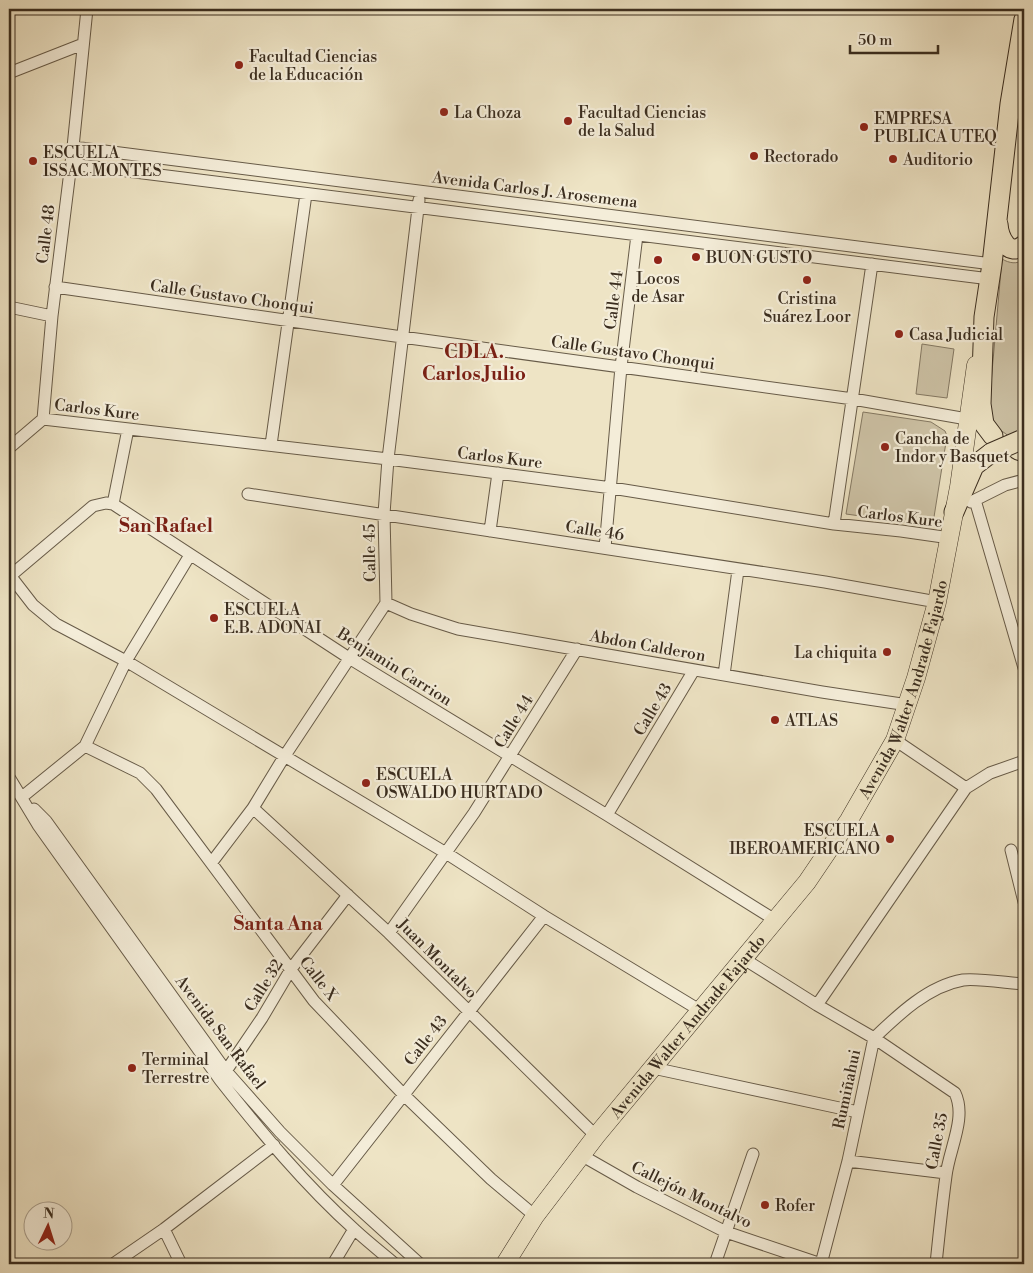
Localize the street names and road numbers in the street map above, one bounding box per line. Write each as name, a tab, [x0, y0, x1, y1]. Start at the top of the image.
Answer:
street label: Avenida Carlos J. Arosemena	[430, 167, 640, 213]
street label: Calle 48	[32, 203, 60, 265]
street label: Calle 44	[600, 269, 628, 331]
street label: Calle Gustavo Chonqui	[149, 276, 315, 318]
street label: Calle Gustavo Chonqui	[550, 332, 716, 374]
street label: Carlos Kure	[53, 395, 141, 425]
street label: Carlos Kure	[456, 443, 544, 473]
street label: Carlos Kure	[856, 502, 944, 532]
street label: Calle 46	[564, 516, 626, 546]
street label: Calle 45	[359, 523, 381, 582]
street label: Avenida Walter Andrade Fajardo	[854, 578, 952, 803]
street label: Benjamin Carrion	[332, 623, 456, 710]
street label: Abdon Calderon	[588, 626, 708, 666]
street label: Calle 43	[629, 679, 677, 740]
street label: Calle 44	[490, 691, 538, 752]
street label: Juan Montalvo	[392, 914, 481, 1003]
street label: Avenida Walter Andrade Fajardo	[605, 931, 770, 1123]
street label: Calle X	[295, 952, 342, 1006]
street label: Calle 32	[240, 956, 288, 1015]
street label: Avenida San Rafael	[170, 971, 270, 1094]
street label: Calle 43	[400, 1011, 452, 1070]
street label: Rumiñahui	[829, 1047, 865, 1131]
street label: Calle 35	[922, 1111, 952, 1171]
street label: Callejón Montalvo	[628, 1157, 755, 1233]

